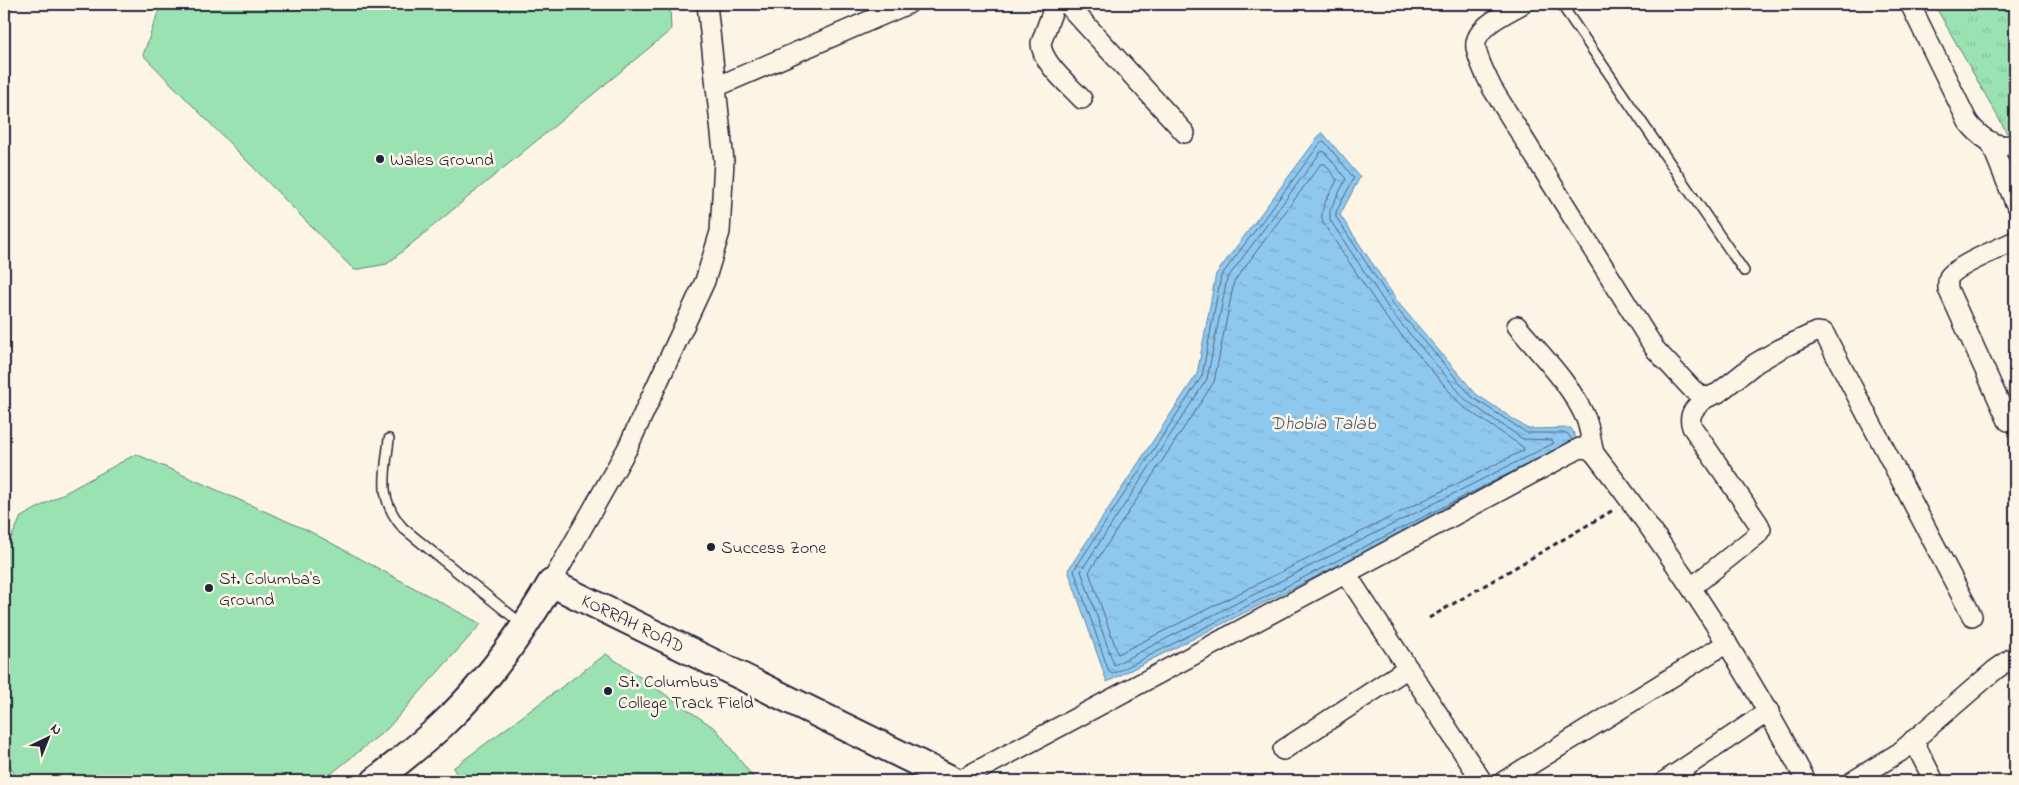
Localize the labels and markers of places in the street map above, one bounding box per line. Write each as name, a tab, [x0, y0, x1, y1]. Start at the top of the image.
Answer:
place label: Wales Ground	[390, 148, 494, 174]
marker: Wales Ground	[374, 153, 386, 165]
place label: Success Zone	[721, 536, 827, 562]
marker: Success Zone	[705, 541, 717, 553]
place label: St. Columba's Ground	[219, 567, 321, 614]
marker: St. Columba's Ground	[203, 582, 215, 594]
place label: St. Columbus College Track Field	[618, 670, 754, 718]
marker: St. Columbus College Track Field	[602, 685, 614, 697]

